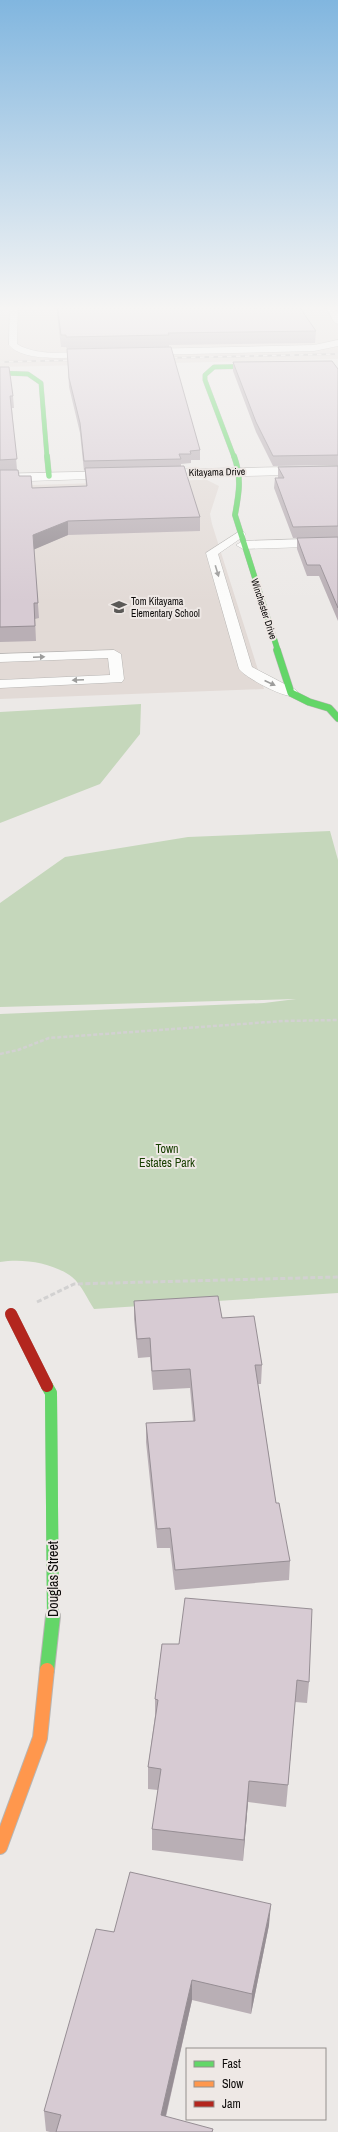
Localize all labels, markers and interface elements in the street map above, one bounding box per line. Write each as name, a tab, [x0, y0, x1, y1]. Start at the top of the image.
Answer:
street label: Kitayama Drive	[189, 465, 246, 479]
one-way arrow	[214, 565, 220, 577]
street label: Winchester Drive	[248, 577, 280, 642]
place label: Tom Kitayama Elementary School	[131, 595, 200, 620]
school or university icon: Tom Kitayama Elementary School	[110, 598, 128, 616]
one-way arrow	[33, 654, 46, 660]
one-way arrow	[72, 677, 84, 684]
one-way arrow	[265, 680, 276, 686]
park label: Town Estates Park	[139, 1141, 195, 1171]
street label: Douglas Street	[44, 1541, 62, 1617]
legend	[186, 2048, 326, 2120]
text: Fast	[222, 2056, 241, 2072]
text: Slow	[222, 2076, 244, 2092]
text: Jam	[222, 2096, 241, 2112]

